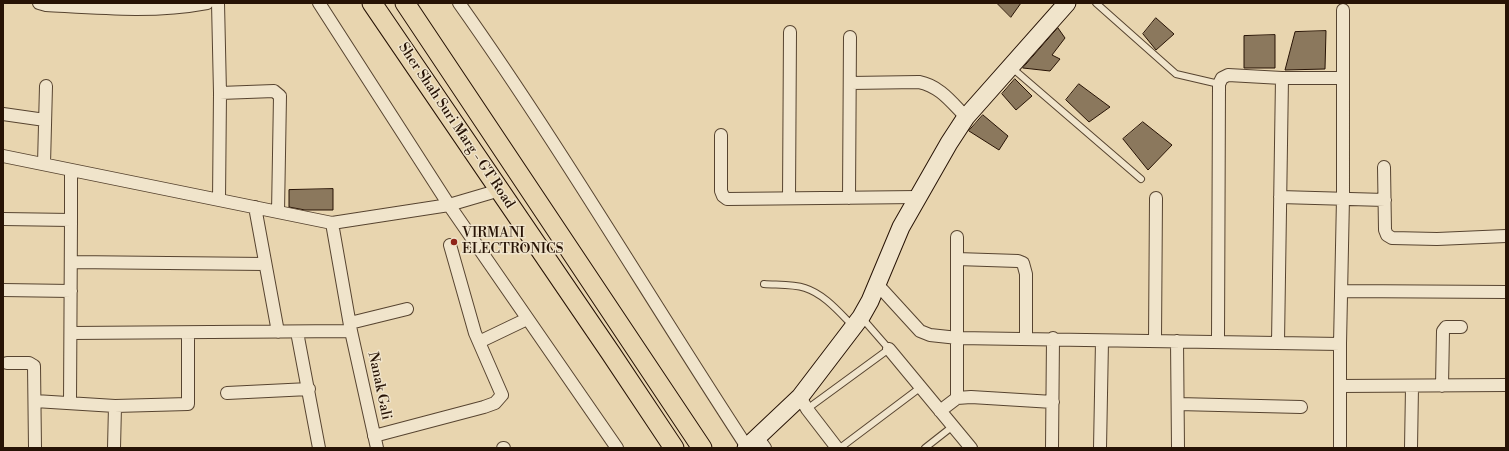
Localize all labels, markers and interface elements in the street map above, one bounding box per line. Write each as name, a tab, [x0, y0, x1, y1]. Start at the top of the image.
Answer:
street label: Sher Shah Suri Marg - GT Road	[394, 40, 518, 212]
place label: VIRMANI ELECTRONICS	[462, 226, 564, 258]
marker: VIRMANI ELECTRONICS	[449, 237, 459, 247]
street label: Nanak Gali	[364, 350, 394, 422]

